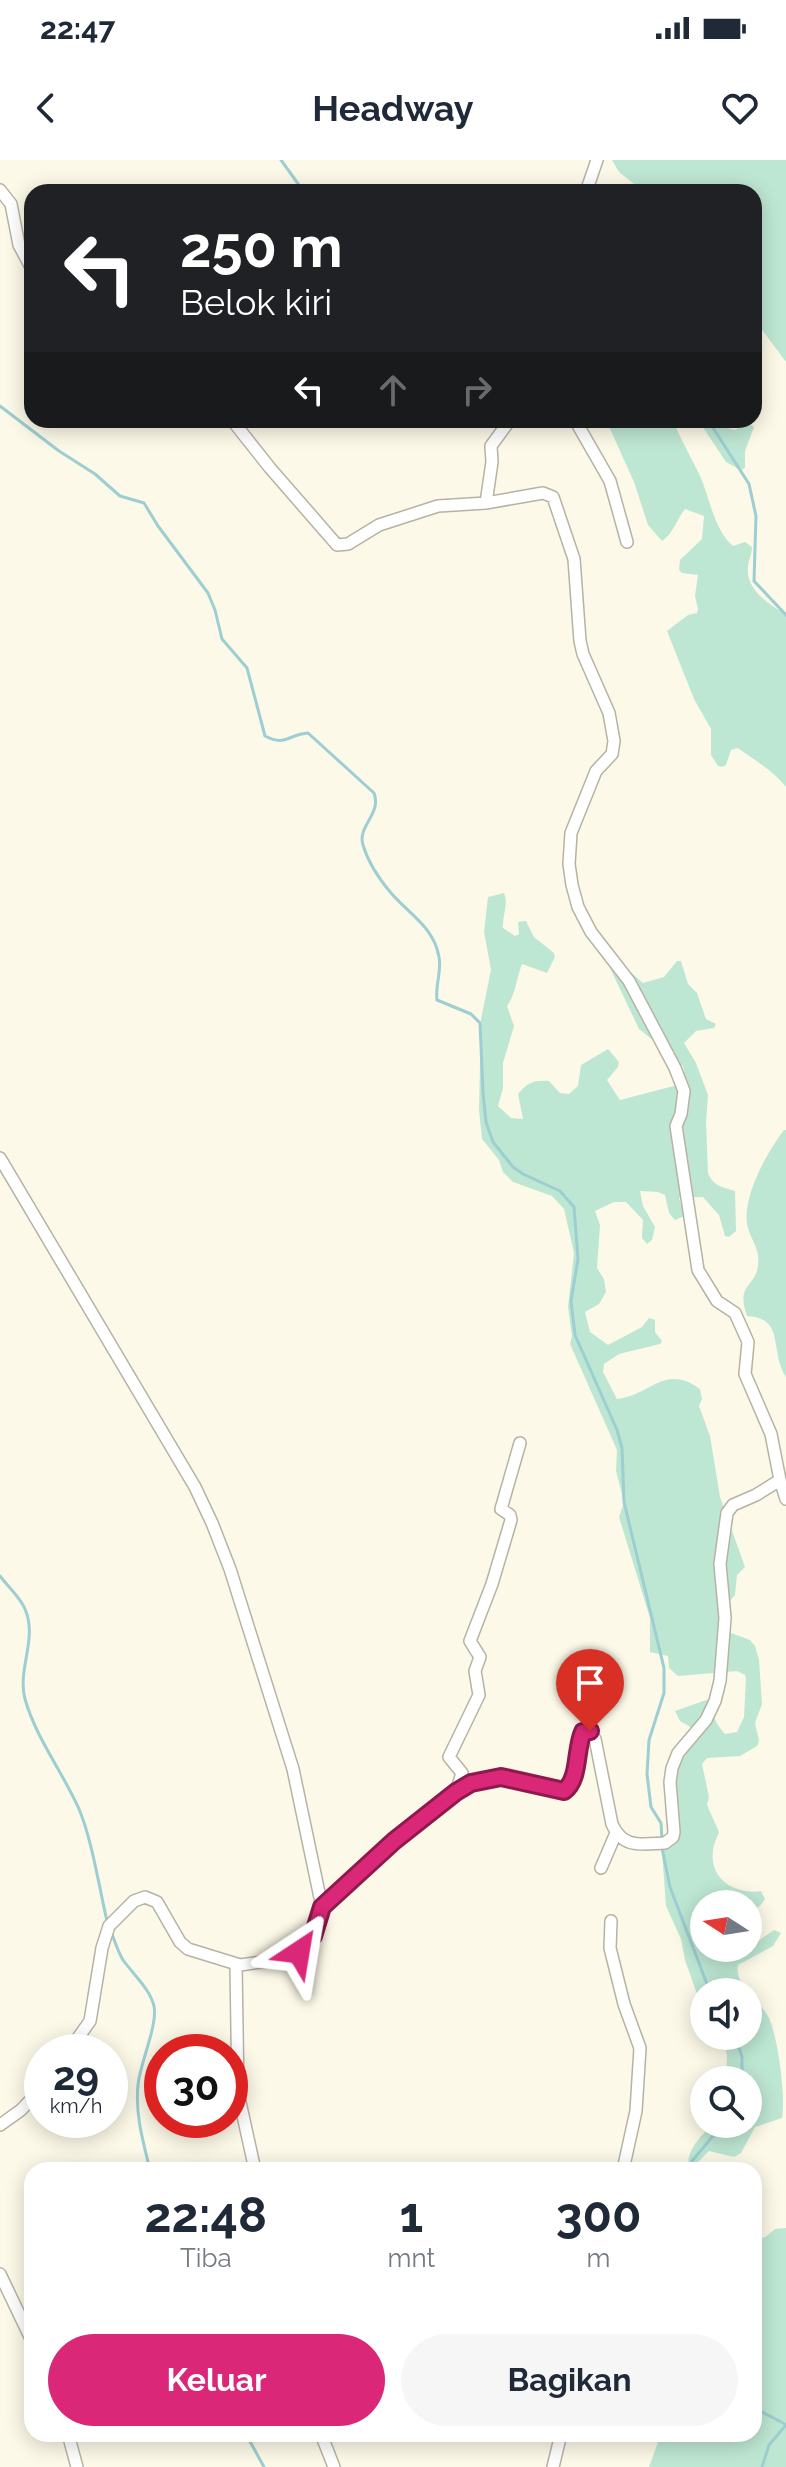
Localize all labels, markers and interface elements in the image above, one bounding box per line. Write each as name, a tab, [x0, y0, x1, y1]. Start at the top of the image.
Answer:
text: 22:47	[40, 11, 115, 46]
icon: back	[24, 86, 68, 130]
icon: heart	[718, 86, 762, 130]
text: Headway	[312, 87, 474, 129]
text: 250 m	[180, 214, 343, 280]
icon: left	[48, 216, 152, 320]
text: Belok kiri	[180, 281, 332, 323]
icon: left	[287, 368, 331, 412]
icon: ahead	[371, 368, 415, 412]
icon: right	[455, 368, 499, 412]
pin	[556, 1649, 624, 1731]
icon: arrive	[568, 1661, 612, 1705]
north arrow	[690, 1890, 762, 1962]
map controls	[690, 1890, 762, 2138]
position arrow	[257, 1910, 341, 1994]
button: sound	[690, 1978, 762, 2050]
speed limit sign: 30	[144, 2034, 248, 2138]
text: 29	[53, 2052, 99, 2099]
button: search	[690, 2066, 762, 2138]
text: km/h	[50, 2094, 102, 2118]
text: 22:48	[145, 2187, 267, 2243]
text: 1	[399, 2187, 423, 2243]
text: 300	[556, 2187, 641, 2243]
text: Tiba	[180, 2243, 232, 2273]
text: mnt	[388, 2243, 435, 2273]
text: m	[587, 2243, 611, 2273]
button: Keluar	[48, 2334, 385, 2426]
button: Bagikan	[401, 2334, 738, 2426]

